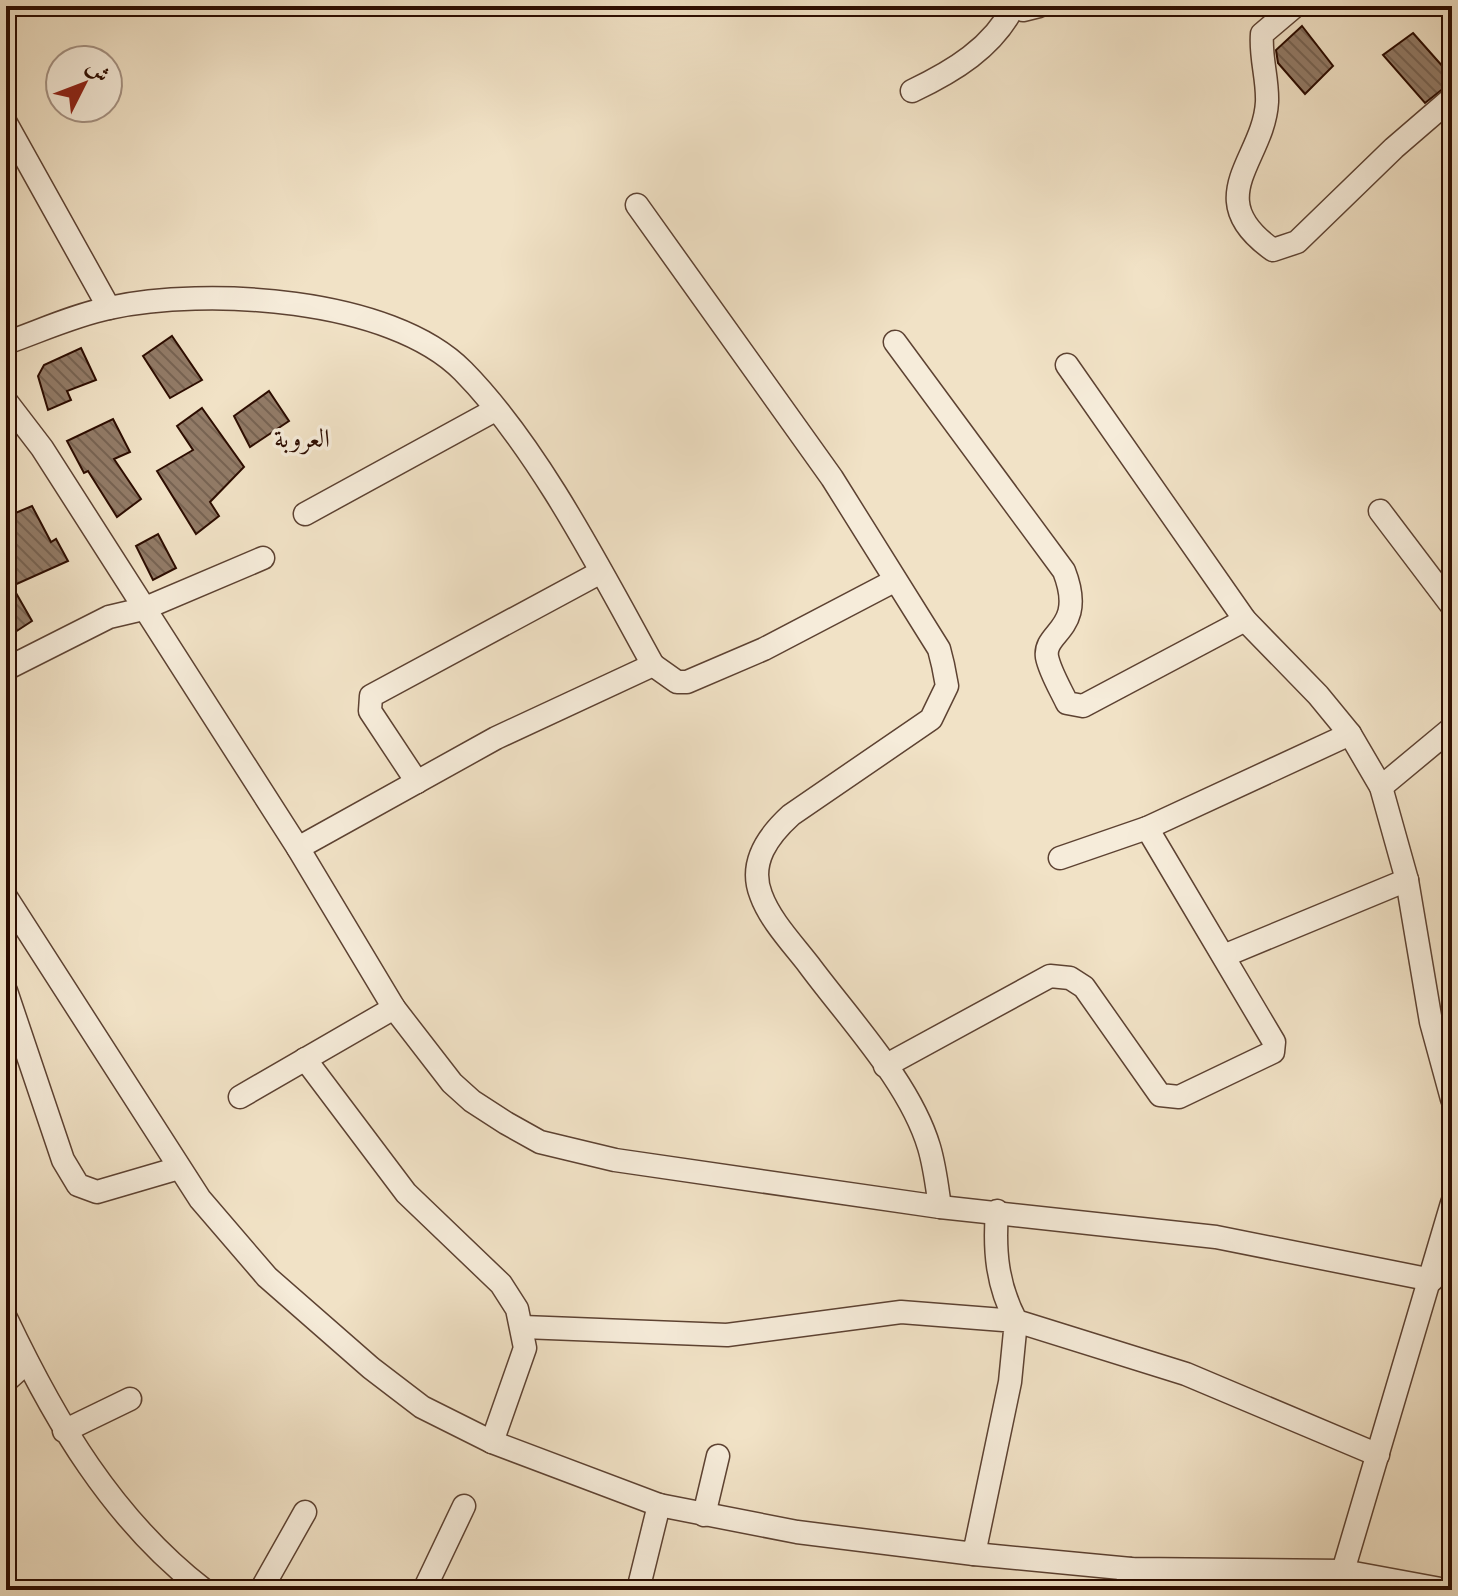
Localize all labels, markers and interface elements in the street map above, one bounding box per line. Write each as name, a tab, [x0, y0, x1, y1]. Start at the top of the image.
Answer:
north arrow	[44, 44, 124, 124]
text: ش	[81, 54, 115, 88]
district label: العروبة	[274, 423, 330, 455]

